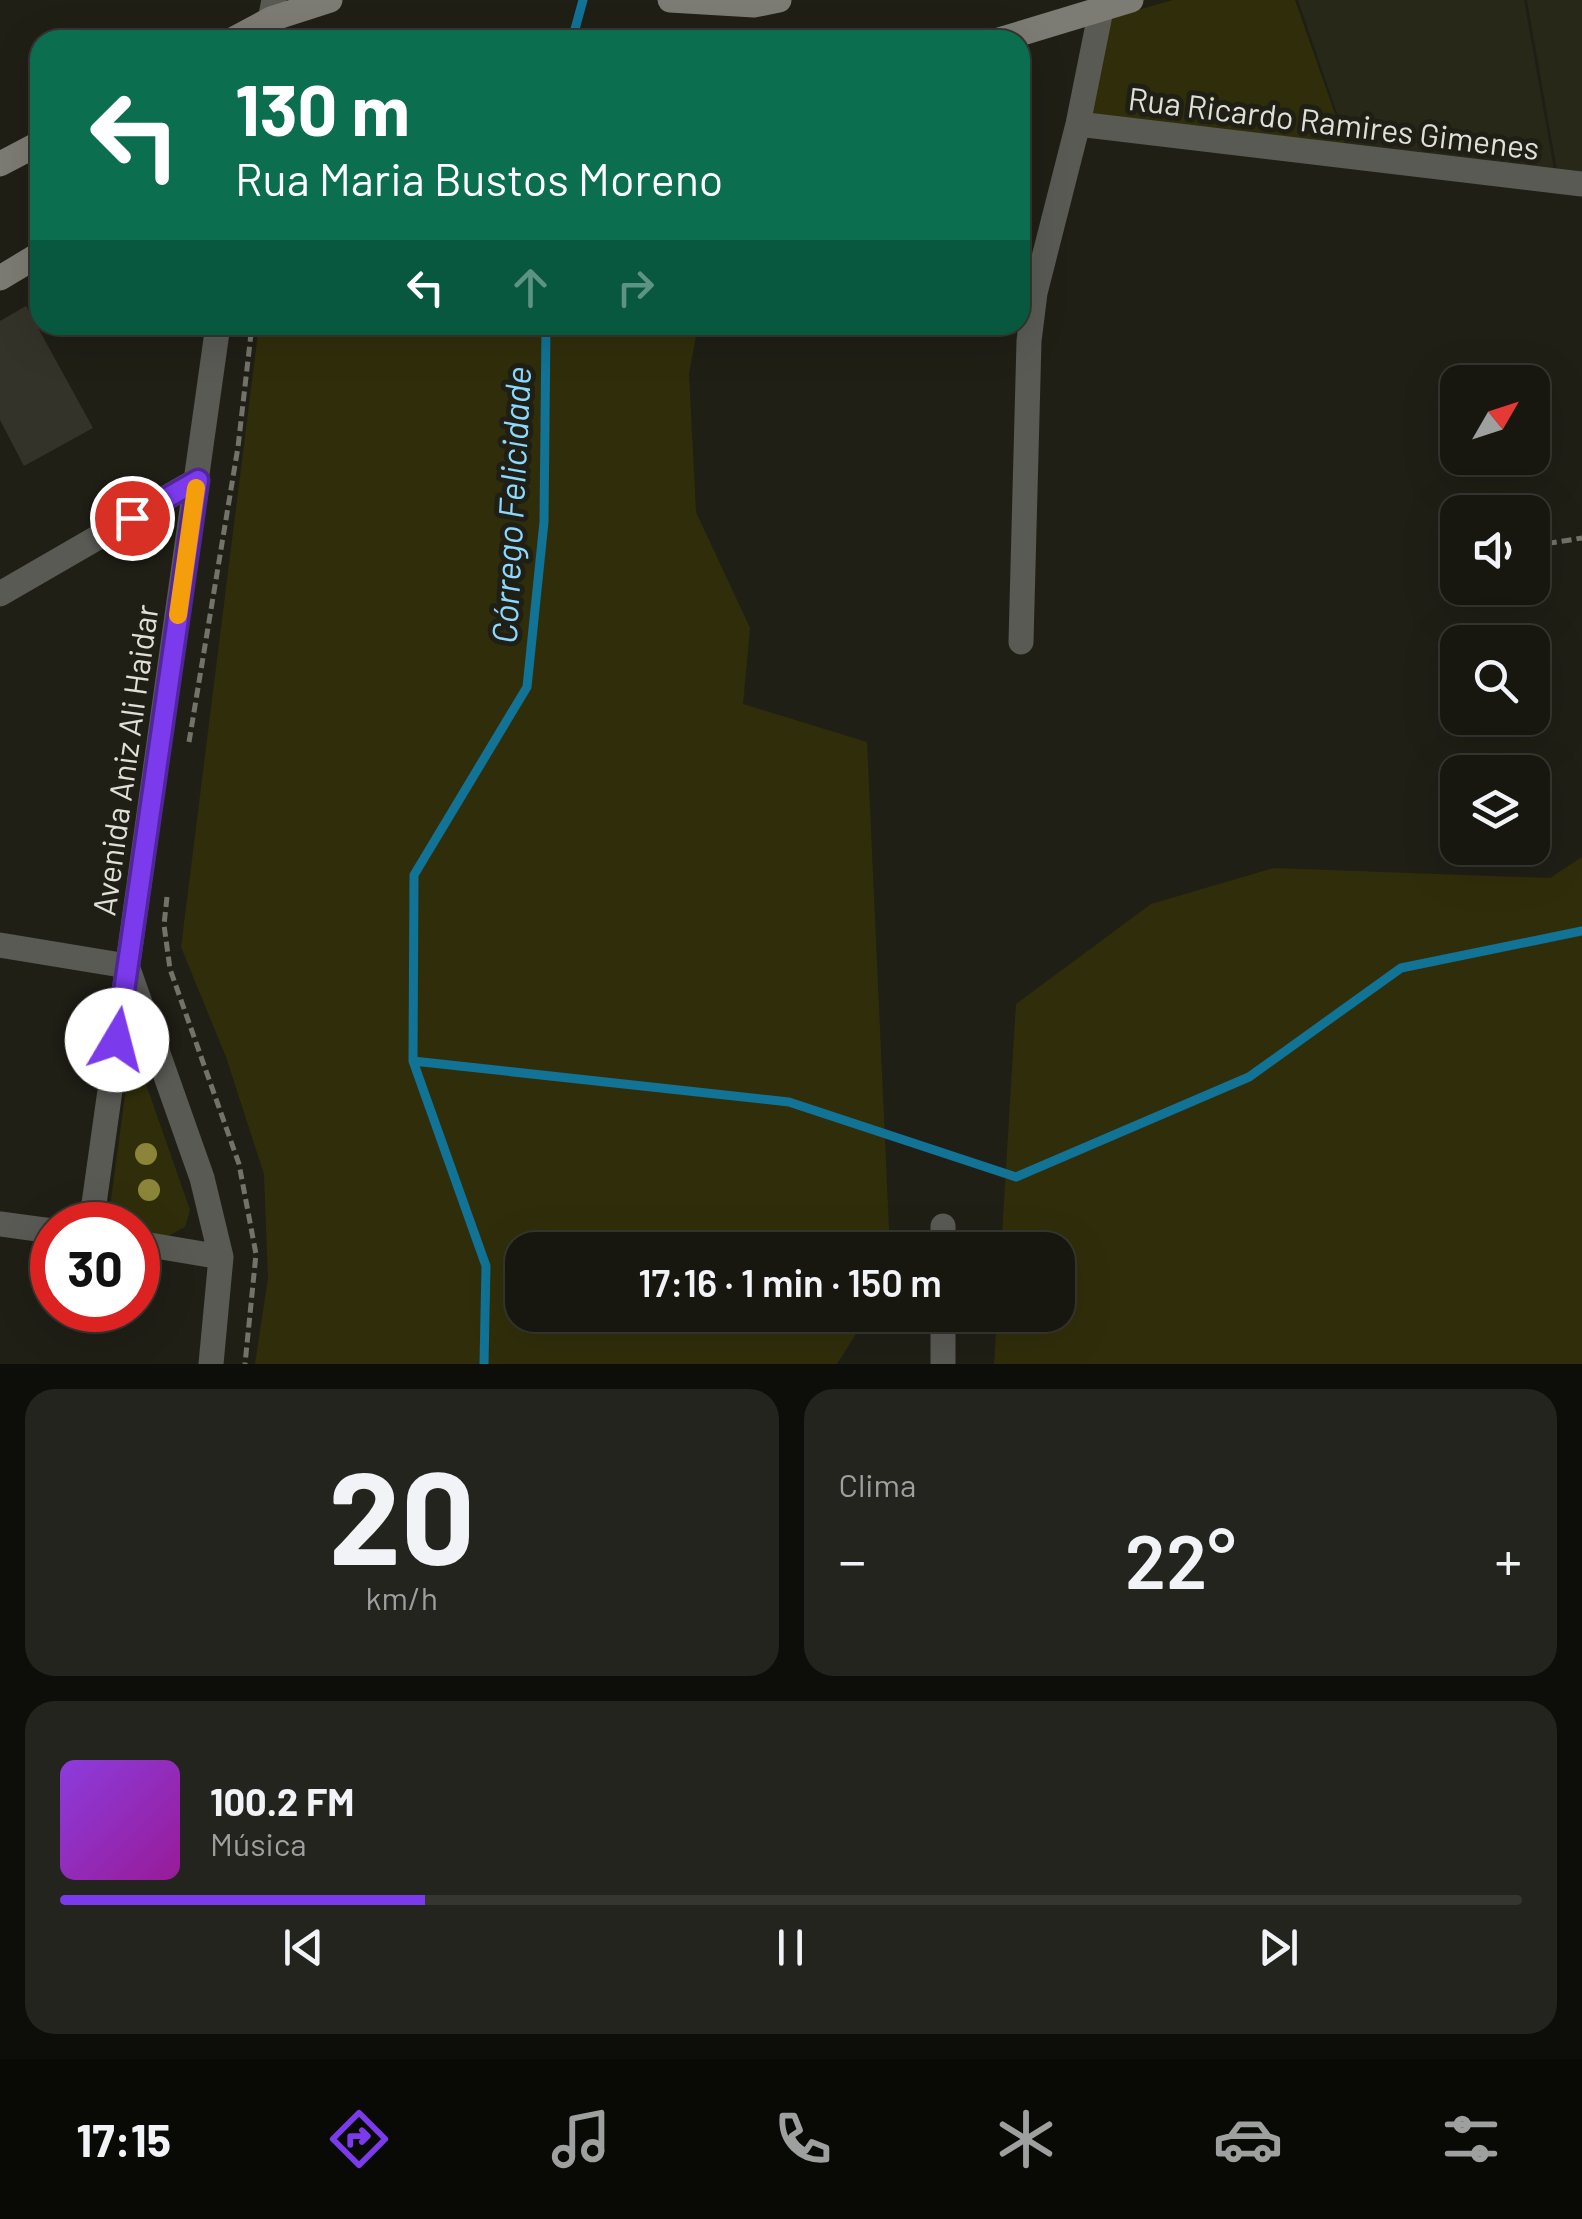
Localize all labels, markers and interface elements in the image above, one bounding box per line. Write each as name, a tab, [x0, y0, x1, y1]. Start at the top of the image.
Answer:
text: 130 m	[235, 66, 410, 150]
icon: left	[70, 70, 200, 200]
street label: Rua Ricardo Ramires Gimenes	[1126, 78, 1542, 166]
text: Rua Maria Bustos Moreno	[235, 151, 723, 205]
icon: left	[398, 260, 453, 315]
icon: ahead	[503, 260, 558, 315]
icon: right	[608, 260, 663, 315]
water label: Córrego Felicidade	[482, 365, 538, 645]
north arrow	[1440, 365, 1550, 475]
map controls	[1440, 365, 1550, 865]
pin	[90, 476, 175, 561]
icon: arrive	[105, 491, 160, 546]
button: sound	[1440, 495, 1550, 605]
street label: Avenida Aniz Ali Haidar	[83, 602, 165, 918]
button: search	[1440, 625, 1550, 735]
button: layers	[1440, 755, 1550, 865]
position arrow	[65, 988, 169, 1092]
speed limit sign: 30	[30, 1202, 160, 1332]
text: 17:16 · 1 min · 150 m	[638, 1259, 942, 1305]
text: 20	[328, 1435, 475, 1591]
text: Clima	[839, 1465, 916, 1503]
text: 22°	[1125, 1514, 1236, 1604]
text: −	[839, 1526, 866, 1592]
text: +	[1494, 1526, 1522, 1592]
text: km/h	[366, 1578, 438, 1616]
text: 100.2 FM	[210, 1778, 354, 1824]
text: Música	[210, 1824, 307, 1862]
icon: previous	[276, 1920, 331, 1975]
icon: pause	[763, 1920, 818, 1975]
icon: next	[1251, 1920, 1306, 1975]
icon: directions	[324, 2104, 394, 2174]
icon: music	[546, 2104, 616, 2174]
icon: phone	[768, 2104, 838, 2174]
icon: climate	[991, 2104, 1061, 2174]
icon: car	[1213, 2104, 1283, 2174]
icon: filters	[1436, 2104, 1506, 2174]
text: 17:15	[76, 2112, 171, 2166]

